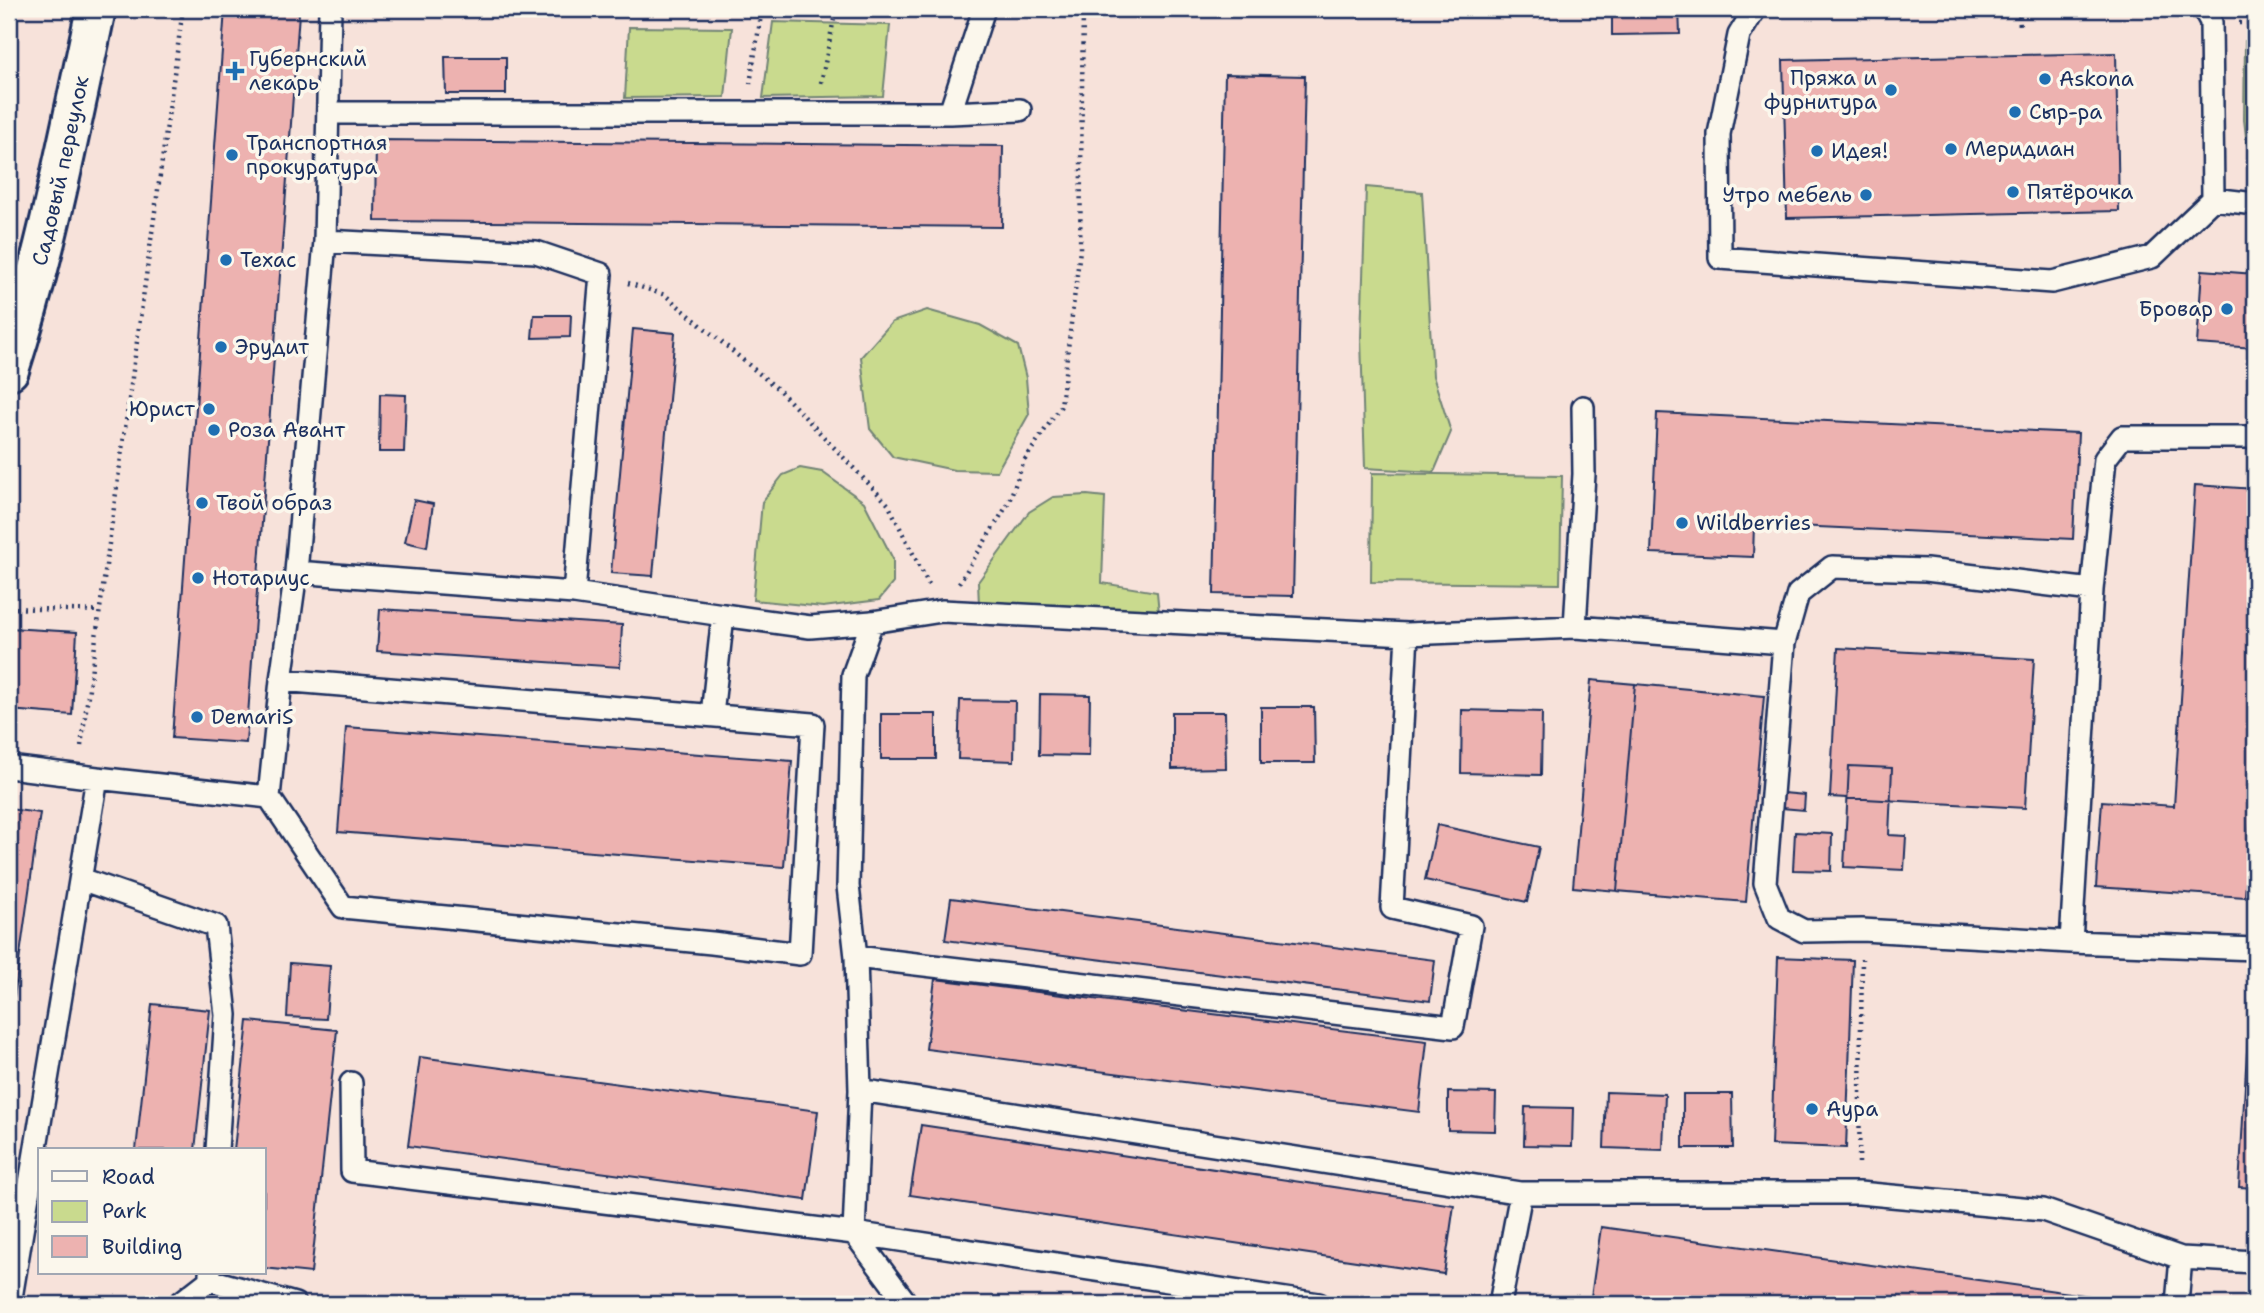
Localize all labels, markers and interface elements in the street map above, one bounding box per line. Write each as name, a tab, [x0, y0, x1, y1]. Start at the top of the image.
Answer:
place label: Губернский лекарь	[249, 45, 367, 97]
marker: Губернский лекарь	[227, 63, 243, 79]
place label: Пряжа и фурнитура	[1764, 64, 1877, 116]
place label: Askona	[2059, 65, 2134, 93]
marker: Askona	[2037, 71, 2053, 87]
street label: Садовый переулок	[25, 73, 96, 269]
marker: Пряжа и фурнитура	[1883, 82, 1899, 98]
place label: Сыр-ра	[2029, 98, 2102, 126]
marker: Сыр-ра	[2007, 104, 2023, 120]
place label: Транспортная прокуратура	[246, 129, 388, 181]
place label: Меридиан	[1965, 135, 2075, 163]
place label: Идея!	[1831, 137, 1888, 165]
marker: Меридиан	[1943, 141, 1959, 157]
marker: Идея!	[1809, 143, 1825, 159]
marker: Транспортная прокуратура	[224, 147, 240, 163]
place label: Пятёрочка	[2027, 178, 2133, 206]
place label: Утро мебель	[1722, 181, 1852, 209]
marker: Пятёрочка	[2005, 184, 2021, 200]
marker: Утро мебель	[1858, 187, 1874, 203]
place label: Техас	[240, 246, 297, 274]
marker: Техас	[218, 252, 234, 268]
place label: Бровар	[2139, 295, 2213, 323]
marker: Бровар	[2219, 301, 2235, 317]
place label: Эрудит	[235, 333, 309, 361]
marker: Эрудит	[213, 339, 229, 355]
place label: Юрист	[129, 395, 195, 423]
marker: Юрист	[201, 401, 217, 417]
place label: Роза Авант	[228, 416, 345, 444]
marker: Роза Авант	[206, 422, 222, 438]
place label: Твой образ	[216, 489, 332, 517]
marker: Твой образ	[194, 495, 210, 511]
place label: Wildberries	[1696, 509, 1811, 537]
marker: Wildberries	[1674, 515, 1690, 531]
place label: Нотариус	[212, 564, 310, 592]
marker: Нотариус	[190, 570, 206, 586]
place label: DemariS	[211, 703, 294, 731]
marker: DemariS	[189, 709, 205, 725]
place label: Аура	[1826, 1095, 1878, 1123]
marker: Аура	[1804, 1101, 1820, 1117]
legend	[38, 1148, 266, 1274]
text: Road	[102, 1163, 155, 1191]
text: Park	[102, 1197, 147, 1225]
text: Building	[102, 1233, 182, 1261]

